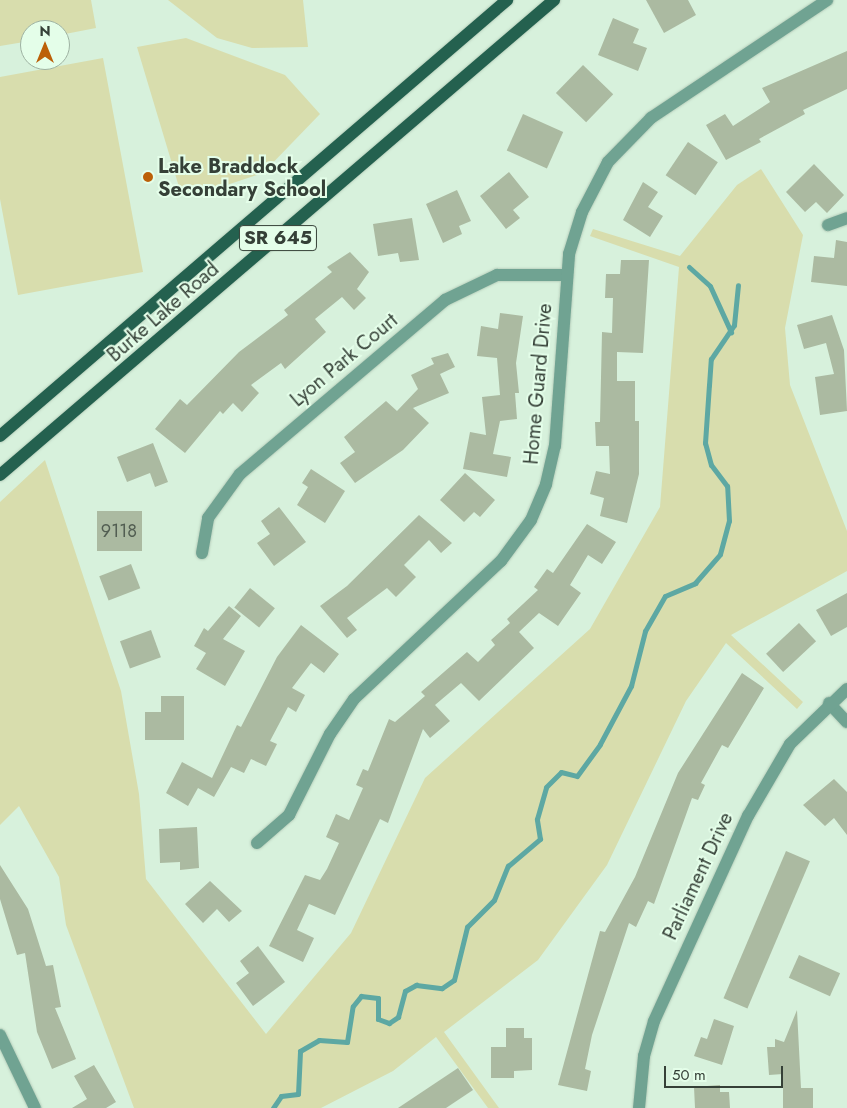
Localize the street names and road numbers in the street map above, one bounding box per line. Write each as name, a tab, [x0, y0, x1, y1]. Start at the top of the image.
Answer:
road number: SR 645	[238, 222, 318, 254]
street label: Burke Lake Road	[102, 257, 224, 367]
street label: Home Guard Drive	[519, 303, 557, 465]
street label: Lyon Park Court	[286, 308, 402, 412]
street label: Parliament Drive	[658, 808, 738, 944]

